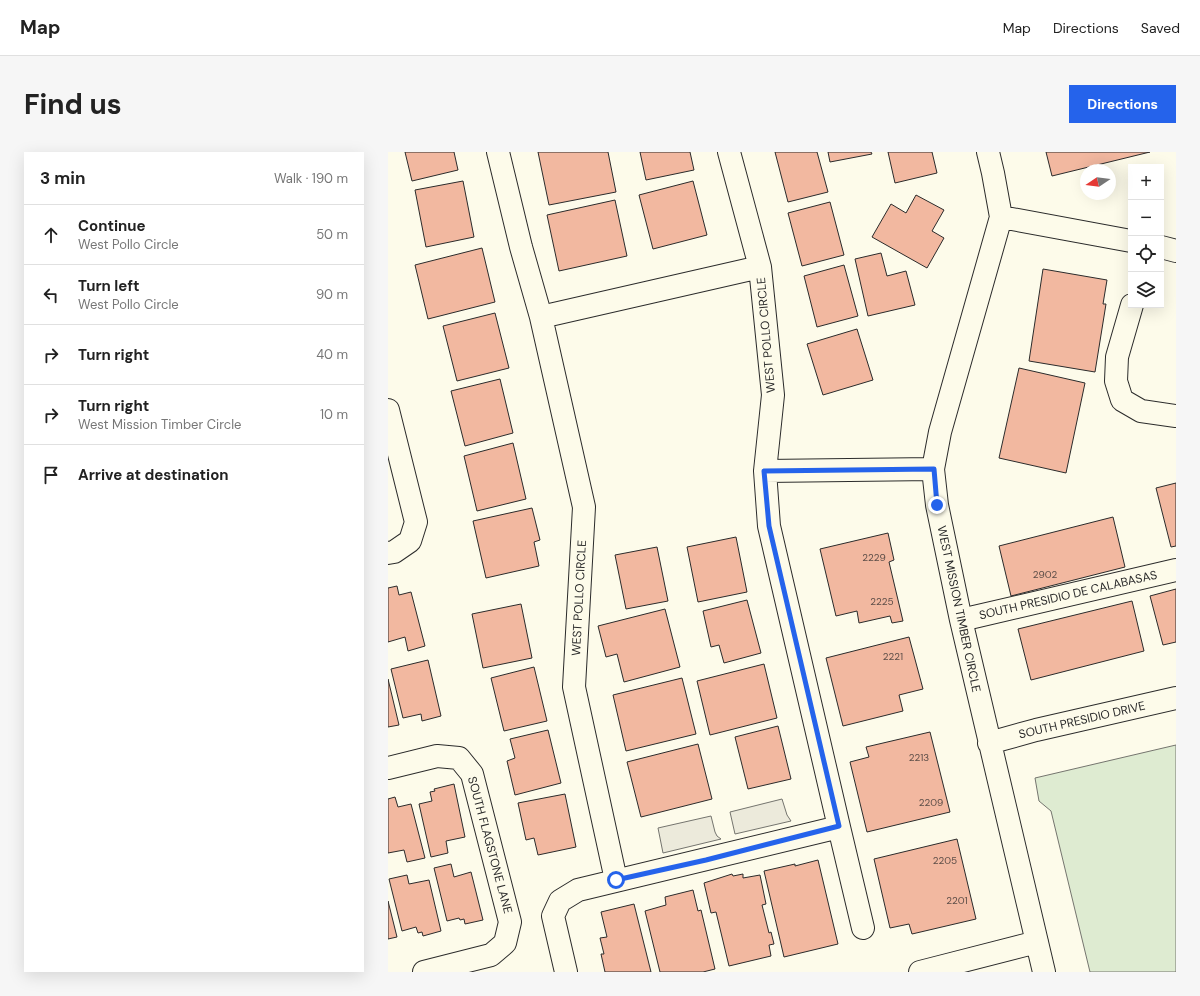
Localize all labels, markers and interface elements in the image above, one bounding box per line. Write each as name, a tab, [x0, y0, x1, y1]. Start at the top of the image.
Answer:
text: Map	[20, 15, 60, 40]
text: Map	[1003, 19, 1031, 37]
text: Directions	[1053, 19, 1119, 37]
text: Saved	[1141, 19, 1180, 37]
button: Directions	[1069, 85, 1176, 123]
text: Find us	[24, 86, 122, 123]
north arrow	[1080, 164, 1116, 200]
map controls	[1128, 164, 1164, 308]
button: +	[1128, 164, 1164, 200]
text: 3 min	[40, 167, 85, 189]
text: Walk · 190 m	[274, 170, 348, 187]
button: −	[1128, 200, 1164, 236]
text: Continue	[78, 216, 146, 236]
icon: ahead	[40, 224, 62, 246]
text: 50 m	[316, 226, 348, 243]
text: West Pollo Circle	[78, 236, 179, 253]
button: locate	[1128, 236, 1164, 272]
button: layers	[1128, 272, 1164, 308]
text: Turn left	[78, 276, 139, 296]
street label: WEST POLLO CIRCLE	[753, 276, 779, 393]
icon: left	[40, 284, 62, 306]
text: 90 m	[316, 286, 348, 303]
text: West Pollo Circle	[78, 296, 179, 313]
icon: right	[40, 344, 62, 366]
text: Turn right	[78, 345, 149, 365]
text: 40 m	[316, 346, 348, 363]
text: Turn right	[78, 396, 149, 416]
icon: right	[40, 404, 62, 426]
text: 10 m	[320, 406, 348, 423]
text: West Mission Timber Circle	[78, 416, 241, 433]
icon: arrive	[40, 464, 62, 486]
text: Arrive at destination	[78, 465, 229, 485]
route end	[928, 496, 946, 514]
street label: WEST MISSION TIMBER CIRCLE	[934, 524, 985, 694]
street label: WEST POLLO CIRCLE	[568, 539, 590, 656]
house number: 2229	[862, 551, 886, 564]
street label: SOUTH PRESIDIO DE CALABASAS	[977, 567, 1159, 623]
house number: 2902	[1033, 568, 1057, 581]
house number: 2225	[870, 595, 894, 608]
house number: 2221	[883, 650, 903, 663]
street label: SOUTH PRESIDIO DRIVE	[1017, 698, 1147, 742]
house number: 2213	[909, 751, 929, 764]
street label: SOUTH FLAGSTONE LANE	[464, 775, 516, 916]
house number: 2209	[919, 796, 943, 809]
house number: 2205	[933, 854, 957, 867]
route start	[607, 871, 625, 889]
house number: 2201	[946, 894, 968, 907]

